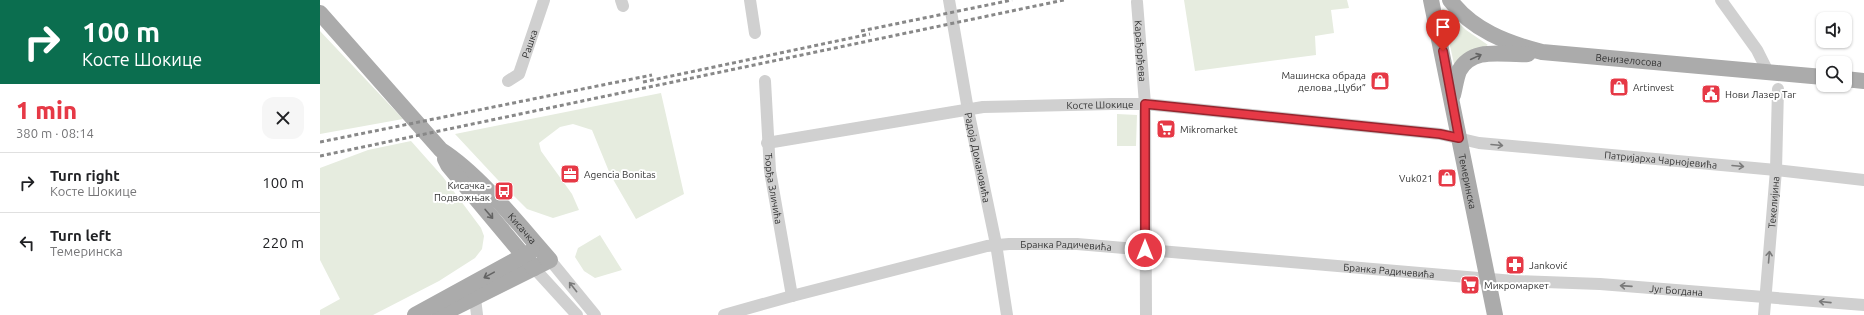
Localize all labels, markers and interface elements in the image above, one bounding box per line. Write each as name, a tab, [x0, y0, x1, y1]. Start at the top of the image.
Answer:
pin	[1426, 10, 1460, 51]
map controls	[1816, 12, 1852, 92]
button: sound	[1816, 12, 1852, 48]
icon: right	[16, 16, 68, 68]
text: 100 m	[82, 16, 160, 47]
icon: arrive	[1432, 16, 1454, 38]
street label: Карађорђева	[1133, 20, 1149, 82]
street label: Рашка	[519, 28, 539, 59]
text: Косте Шокице	[82, 49, 202, 69]
street label: Венизелосова	[1595, 51, 1663, 68]
one-way arrow	[1470, 53, 1482, 60]
button: search	[1816, 56, 1852, 92]
place label: Машинска обрада делова „Цуби”	[1281, 70, 1366, 93]
shop icon: Машинска обрада делова „Цуби”	[1369, 70, 1391, 92]
shop icon: Artinvest	[1608, 76, 1630, 98]
place label: Artinvest	[1633, 82, 1674, 93]
public building icon: Нови Лазер Таг	[1700, 83, 1722, 105]
place label: Нови Лазер Таг	[1725, 89, 1796, 100]
text: 1 min	[16, 97, 77, 124]
button: close	[262, 97, 304, 139]
street label: Косте Шокице	[1066, 99, 1133, 111]
street label: Радоја Домановића	[963, 111, 993, 203]
supermarket icon: Mikromarket	[1155, 118, 1177, 140]
place label: Mikromarket	[1180, 124, 1238, 135]
text: 380 m · 08:14	[16, 126, 94, 140]
one-way arrow	[1490, 141, 1503, 149]
street label: Патријарха Чарнојевића	[1604, 149, 1718, 170]
street label: Ђорђа Зличића	[764, 153, 785, 225]
street label: Темеринска	[1457, 153, 1479, 210]
office icon: Agencia Bonitas	[559, 163, 581, 185]
one-way arrow	[1731, 163, 1744, 170]
text: Turn right	[50, 167, 120, 184]
shop icon: Vuk021	[1436, 167, 1458, 189]
place label: Agencia Bonitas	[584, 169, 656, 180]
icon: right	[16, 172, 38, 194]
place label: Vuk021	[1399, 173, 1433, 184]
text: 100 m	[262, 174, 304, 191]
street label: Текелијина	[1766, 176, 1781, 229]
place label: Кисачка - Подвожњак	[434, 180, 490, 203]
bus stop icon: Кисачка - Подвожњак	[493, 180, 515, 202]
text: Косте Шокице	[50, 184, 137, 198]
one-way arrow	[484, 209, 493, 220]
street label: Кисачка	[506, 211, 539, 246]
text: Turn left	[50, 227, 111, 244]
position arrow	[1124, 229, 1166, 271]
icon: left	[16, 232, 38, 254]
text: 220 m	[262, 234, 304, 251]
street label: Бранка Радичевића	[1020, 239, 1112, 252]
text: Темеринска	[50, 244, 123, 258]
one-way arrow	[1765, 251, 1772, 264]
pharmacy icon: Janković	[1504, 254, 1526, 276]
place label: Janković	[1529, 260, 1568, 271]
street label: Бранка Радичевића	[1343, 261, 1435, 280]
one-way arrow	[483, 271, 495, 279]
supermarket icon: Микромаркет	[1459, 274, 1481, 296]
place label: Микромаркет	[1484, 280, 1549, 291]
one-way arrow	[569, 282, 577, 293]
street label: Југ Богдана	[1649, 282, 1703, 298]
one-way arrow	[1620, 283, 1633, 290]
one-way arrow	[1819, 299, 1832, 306]

